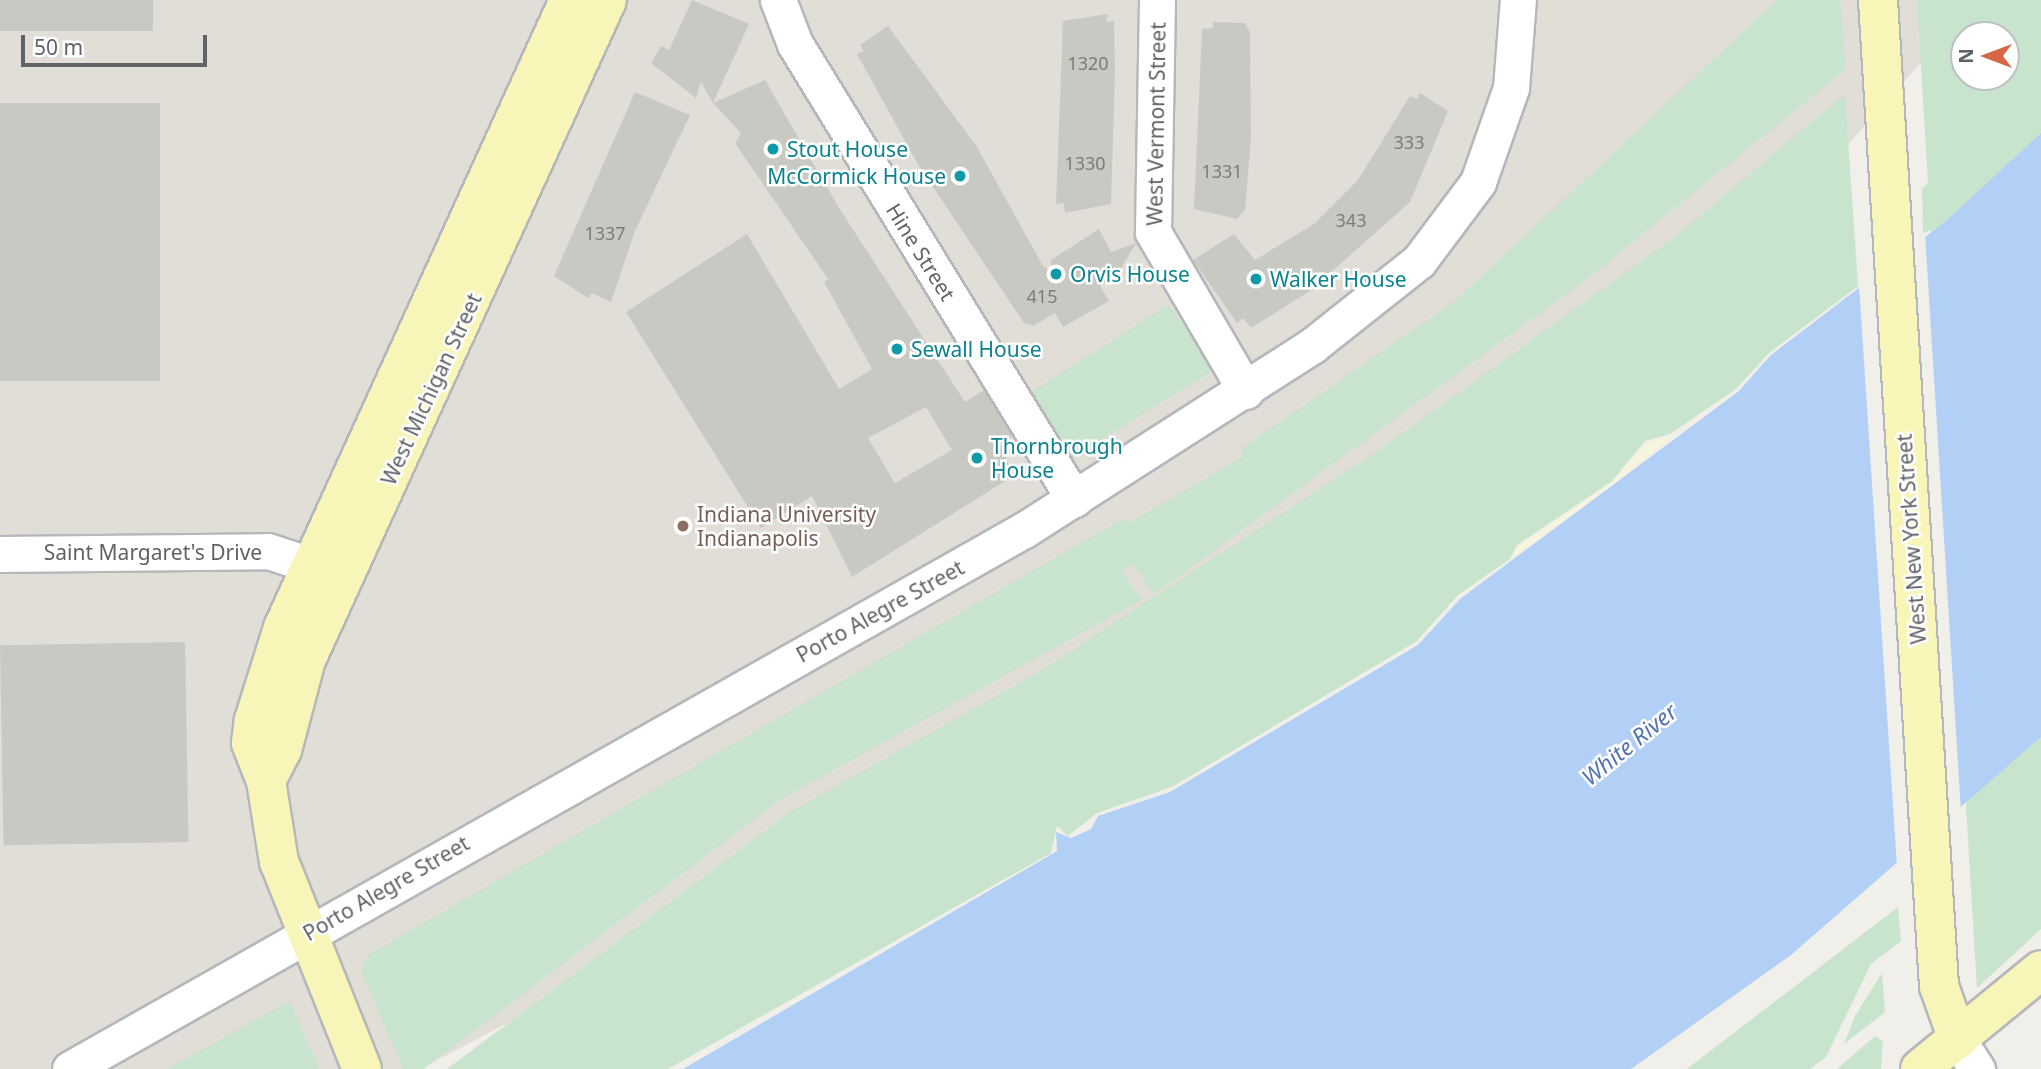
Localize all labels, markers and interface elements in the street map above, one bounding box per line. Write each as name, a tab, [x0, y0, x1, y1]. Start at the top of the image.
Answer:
scale bar	[24, 21, 210, 65]
north arrow	[1950, 21, 2020, 91]
street label: West Vermont Street	[1142, 22, 1170, 226]
text: 50 m	[34, 33, 83, 61]
text: N	[1953, 48, 1979, 64]
house number: 1320	[1067, 52, 1109, 74]
house number: 333	[1394, 131, 1424, 153]
place label: Stout House	[787, 136, 908, 162]
marker: Stout House	[765, 141, 781, 157]
house number: 1330	[1064, 152, 1106, 174]
house number: 1331	[1201, 160, 1243, 182]
place label: McCormick House	[767, 163, 946, 189]
marker: McCormick House	[952, 168, 968, 184]
street label: Hine Street	[881, 199, 961, 305]
house number: 343	[1336, 209, 1366, 231]
house number: 1337	[584, 222, 626, 244]
place label: Orvis House	[1070, 261, 1190, 287]
marker: Orvis House	[1048, 266, 1064, 282]
place label: Walker House	[1270, 266, 1407, 292]
marker: Walker House	[1248, 271, 1264, 287]
house number: 415	[1027, 285, 1057, 307]
street label: West Michigan Street	[375, 289, 487, 489]
place label: Sewall House	[911, 336, 1042, 362]
marker: Sewall House	[889, 341, 905, 357]
place label: Thornbrough House	[991, 433, 1123, 483]
street label: West New York Street	[1891, 433, 1931, 645]
marker: Thornbrough House	[969, 450, 985, 466]
place label: Indiana University Indianapolis	[697, 501, 876, 551]
marker: Indiana University Indianapolis	[675, 518, 691, 534]
street label: Saint Margaret's Drive	[44, 539, 262, 565]
street label: Porto Alegre Street	[792, 555, 968, 667]
water label: White River	[1576, 697, 1682, 791]
street label: Porto Alegre Street	[298, 830, 474, 946]

